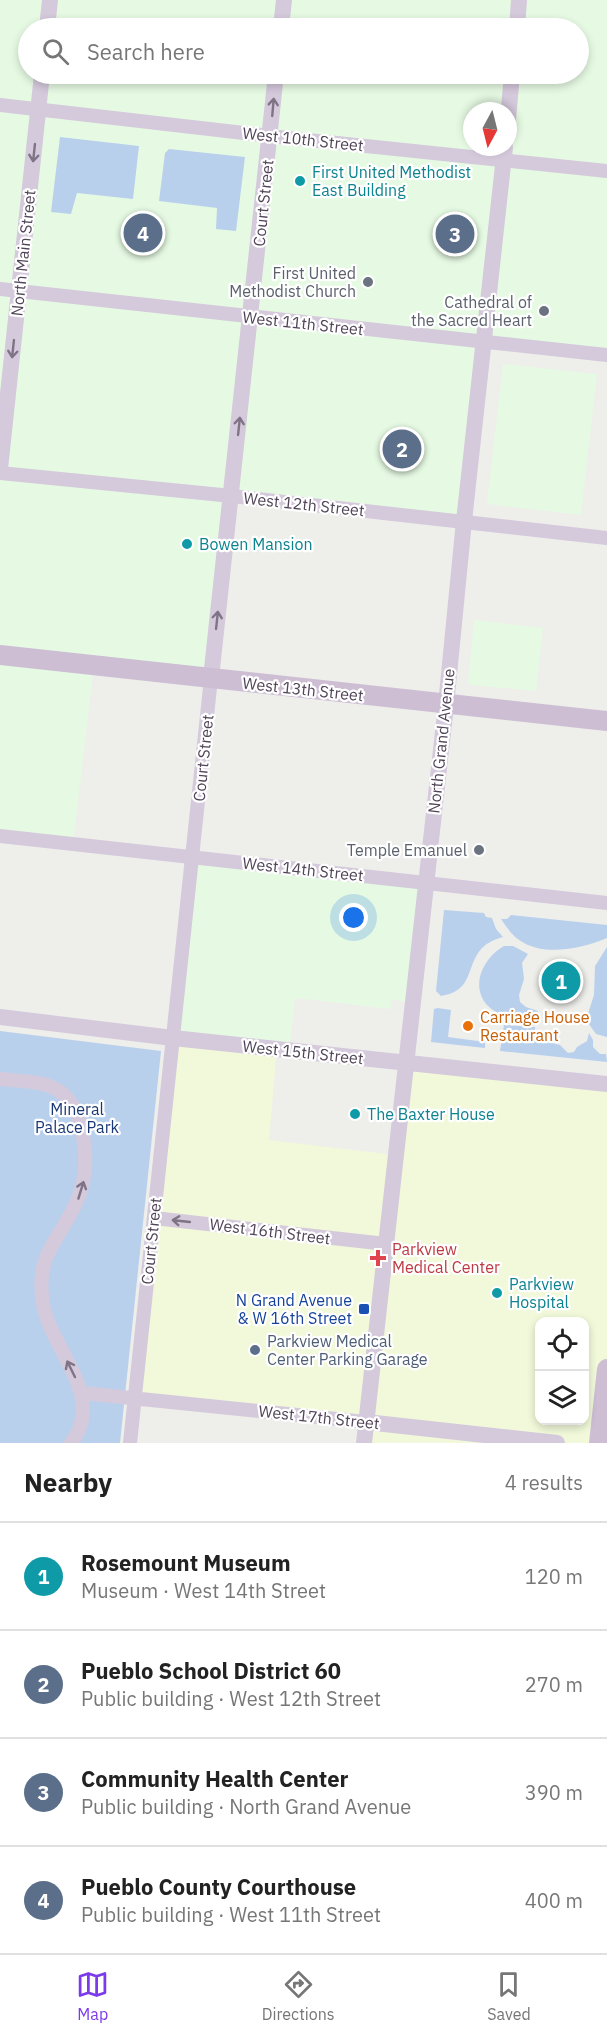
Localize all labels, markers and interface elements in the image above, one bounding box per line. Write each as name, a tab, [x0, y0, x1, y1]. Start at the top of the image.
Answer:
search box	[18, 18, 589, 84]
icon: search	[39, 35, 72, 68]
text: Search here	[87, 37, 205, 66]
one-way arrow	[268, 98, 279, 118]
north arrow	[463, 102, 517, 156]
street label: West 10th Street	[242, 123, 364, 155]
one-way arrow	[28, 142, 39, 162]
street label: Court Street	[248, 159, 278, 247]
place label: First United Methodist East Building	[312, 162, 471, 200]
marker: First United Methodist East Building	[293, 174, 307, 188]
street label: North Main Street	[6, 189, 40, 317]
pin: 4	[124, 210, 162, 256]
pin: 3	[436, 212, 474, 256]
place label: First United Methodist Church	[229, 263, 356, 301]
marker: First United Methodist Church	[361, 275, 375, 289]
place label: Cathedral of the Sacred Heart	[411, 292, 532, 330]
marker: Cathedral of the Sacred Heart	[537, 304, 551, 318]
street label: West 11th Street	[242, 307, 364, 339]
one-way arrow	[7, 339, 18, 359]
one-way arrow	[234, 417, 245, 437]
pin: 2	[382, 426, 422, 472]
street label: West 12th Street	[243, 488, 365, 520]
place label: Bowen Mansion	[199, 534, 313, 554]
marker: Bowen Mansion	[180, 537, 194, 551]
one-way arrow	[212, 611, 223, 631]
street label: North Grand Avenue	[423, 667, 459, 815]
street label: West 13th Street	[242, 673, 364, 705]
street label: Court Street	[188, 714, 218, 802]
place label: Temple Emanuel	[347, 840, 467, 860]
marker: Temple Emanuel	[472, 843, 486, 857]
street label: West 14th Street	[242, 853, 364, 885]
your location	[339, 903, 368, 932]
pin: 1	[542, 958, 580, 1004]
place label: Carriage House Restaurant	[480, 1007, 590, 1045]
marker: Carriage House Restaurant	[461, 1019, 475, 1033]
street label: West 15th Street	[242, 1036, 364, 1068]
park label: Mineral Palace Park	[35, 1099, 120, 1137]
place label: The Baxter House	[367, 1104, 495, 1124]
marker: The Baxter House	[348, 1107, 362, 1121]
one-way arrow	[76, 1181, 87, 1200]
street label: Court Street	[136, 1197, 166, 1285]
street label: West 16th Street	[209, 1214, 331, 1248]
one-way arrow	[172, 1215, 192, 1226]
place label: Parkview Medical Center	[392, 1239, 500, 1277]
marker: Parkview Medical Center	[369, 1249, 387, 1267]
place label: Parkview Hospital	[509, 1274, 574, 1312]
marker: Parkview Hospital	[490, 1286, 504, 1300]
place label: N Grand Avenue & W 16th Street	[236, 1290, 352, 1328]
marker: N Grand Avenue & W 16th Street	[357, 1302, 371, 1316]
map controls	[535, 1317, 589, 1425]
button: locate	[535, 1317, 589, 1371]
place label: Parkview Medical Center Parking Garage	[267, 1331, 428, 1369]
marker: Parkview Medical Center Parking Garage	[248, 1343, 262, 1357]
one-way arrow	[65, 1361, 77, 1379]
button: layers	[535, 1371, 589, 1425]
street label: West 17th Street	[258, 1401, 380, 1433]
text: Nearby	[24, 1465, 112, 1499]
text: 4 results	[505, 1469, 583, 1496]
text: Rosemount Museum	[81, 1548, 291, 1577]
text: 1	[38, 1563, 50, 1590]
text: 120 m	[525, 1563, 583, 1590]
text: Museum · West 14th Street	[81, 1577, 326, 1604]
text: Pueblo School District 60	[81, 1656, 341, 1685]
text: 2	[38, 1671, 50, 1698]
text: 270 m	[525, 1671, 583, 1698]
text: Public building · West 12th Street	[81, 1685, 381, 1712]
text: Community Health Center	[81, 1764, 348, 1793]
text: 3	[38, 1779, 50, 1806]
text: 390 m	[525, 1779, 583, 1806]
text: Public building · North Grand Avenue	[81, 1793, 411, 1820]
text: Pueblo County Courthouse	[81, 1872, 356, 1901]
text: 4	[38, 1887, 50, 1914]
text: 400 m	[525, 1887, 583, 1914]
text: Public building · West 11th Street	[81, 1901, 381, 1928]
tab: Map	[76, 1968, 109, 2024]
tab: Directions	[262, 1968, 335, 2024]
tab: Saved	[487, 1968, 531, 2024]

